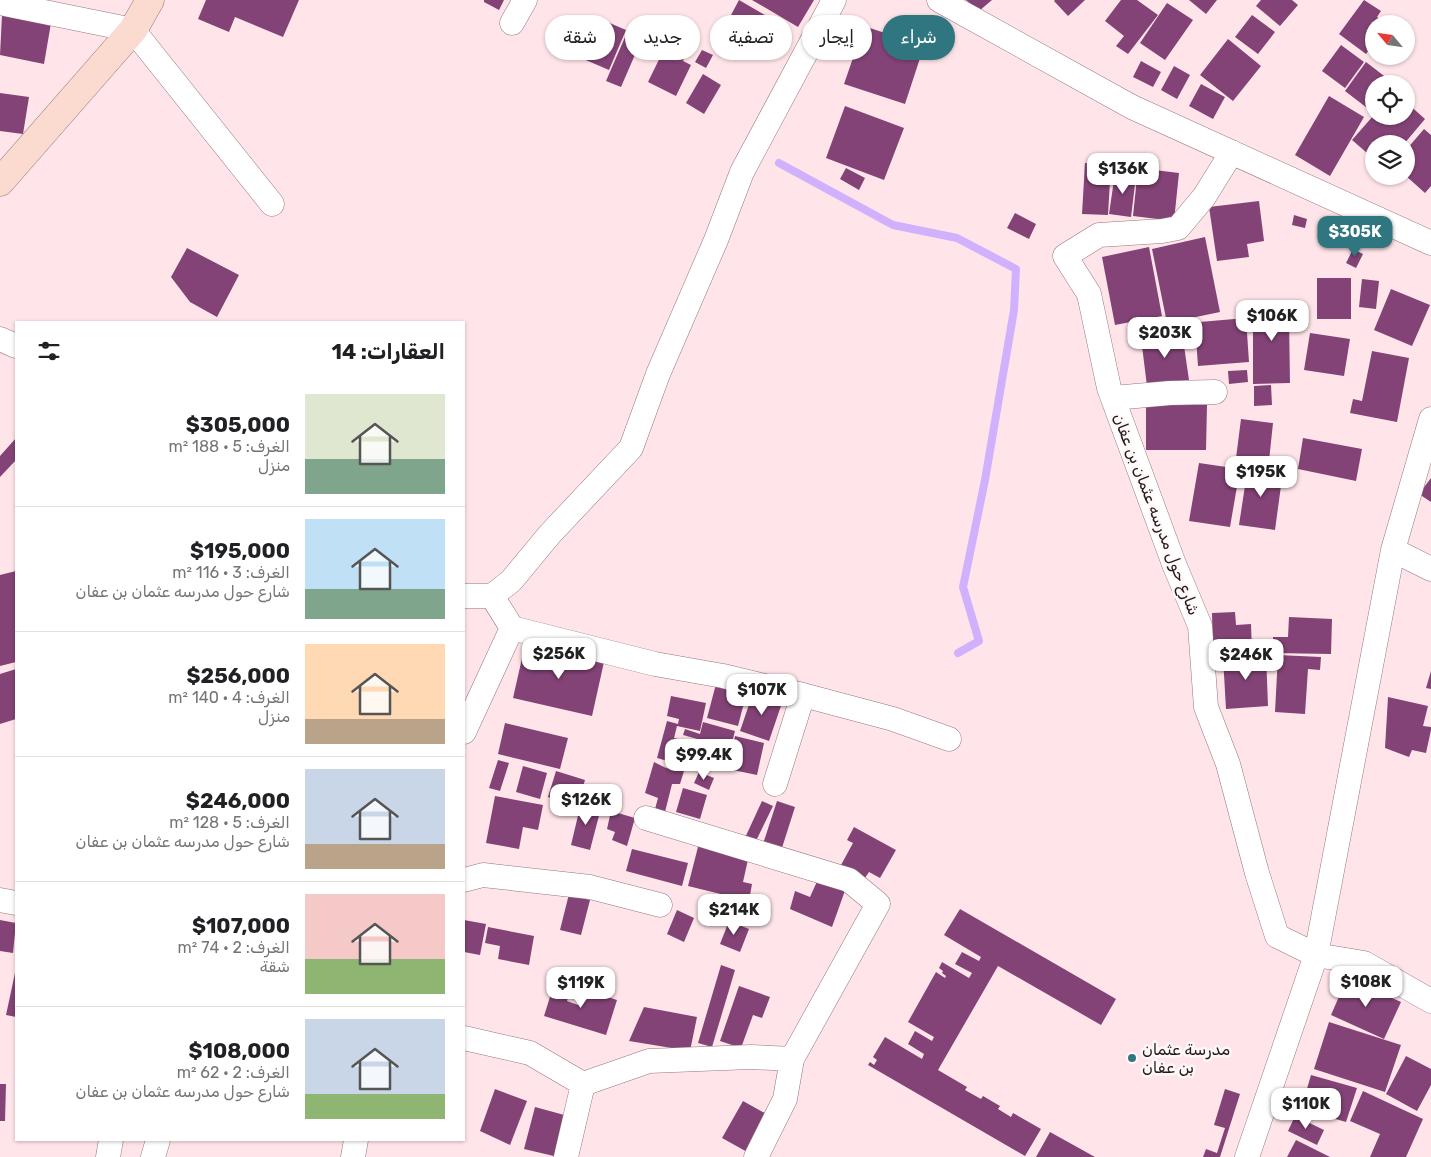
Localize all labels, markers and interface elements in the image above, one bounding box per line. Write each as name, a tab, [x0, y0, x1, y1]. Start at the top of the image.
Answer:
chip: شقة	[545, 15, 615, 60]
chip: جديد	[625, 15, 700, 60]
chip: تصفية	[710, 15, 792, 60]
chip: إيجار	[802, 15, 872, 60]
chip: شراء	[882, 15, 955, 60]
north arrow	[1365, 15, 1415, 65]
map controls	[1365, 15, 1415, 185]
button: locate	[1365, 75, 1415, 125]
button: layers	[1365, 135, 1415, 185]
pin: $136K	[1088, 152, 1158, 195]
text: $136K	[1098, 159, 1148, 178]
pin: $305K	[1320, 216, 1390, 258]
text: $305K	[1328, 222, 1382, 241]
pin: $106K	[1237, 300, 1307, 342]
text: $106K	[1247, 306, 1297, 325]
pin: $203K	[1130, 316, 1200, 359]
text: $203K	[1138, 323, 1192, 342]
icon: filters	[35, 337, 63, 365]
text: العقارات: 14	[332, 339, 445, 364]
street label: شارع حول مدرسه عثمان بن عفان	[1107, 411, 1204, 618]
text: $305,000	[186, 412, 290, 437]
icon: home	[345, 414, 405, 474]
text: الغرف: 5 · 188 m²	[168, 437, 290, 456]
text: منزل	[258, 456, 290, 475]
pin: $195K	[1226, 456, 1296, 498]
text: $195K	[1236, 462, 1286, 481]
text: $195,000	[190, 538, 290, 563]
icon: home	[345, 539, 405, 599]
text: الغرف: 3 · 116 m²	[172, 563, 290, 582]
text: شارع حول مدرسه عثمان بن عفان	[76, 582, 290, 601]
pin: $256K	[524, 638, 594, 680]
pin: $246K	[1211, 638, 1281, 681]
text: $256K	[533, 644, 585, 663]
text: $246K	[1220, 645, 1272, 664]
text: $256,000	[187, 663, 290, 688]
icon: home	[345, 664, 405, 724]
pin: $107K	[727, 674, 797, 716]
text: $107K	[737, 680, 787, 699]
text: الغرف: 4 · 140 m²	[168, 688, 290, 707]
text: منزل	[258, 707, 290, 726]
pin: $99.4K	[663, 738, 745, 781]
text: $99.4K	[676, 745, 732, 764]
pin: $126K	[551, 784, 621, 826]
text: $246,000	[186, 788, 290, 813]
icon: home	[345, 789, 405, 849]
text: $126K	[561, 790, 611, 809]
text: الغرف: 5 · 128 m²	[169, 813, 290, 832]
text: شارع حول مدرسه عثمان بن عفان	[76, 832, 290, 851]
pin: $214K	[699, 894, 769, 936]
text: $214K	[709, 900, 759, 919]
text: $107,000	[192, 913, 290, 938]
icon: home	[345, 914, 405, 974]
text: الغرف: 2 · 74 m²	[178, 938, 290, 957]
text: شقة	[260, 957, 290, 976]
pin: $119K	[546, 966, 616, 1009]
pin: $108K	[1331, 966, 1401, 1008]
text: $108K	[1341, 972, 1391, 991]
text: $119K	[557, 973, 605, 992]
text: $108,000	[189, 1038, 290, 1063]
icon: home	[345, 1039, 405, 1099]
place label: مدرسة عثمان بن عفان	[1142, 1040, 1230, 1077]
marker: مدرسة عثمان بن عفان	[1126, 1052, 1138, 1064]
text: الغرف: 2 · 62 m²	[177, 1063, 290, 1082]
text: شارع حول مدرسه عثمان بن عفان	[76, 1082, 290, 1101]
pin: $110K	[1271, 1088, 1341, 1130]
text: $110K	[1282, 1094, 1330, 1113]

